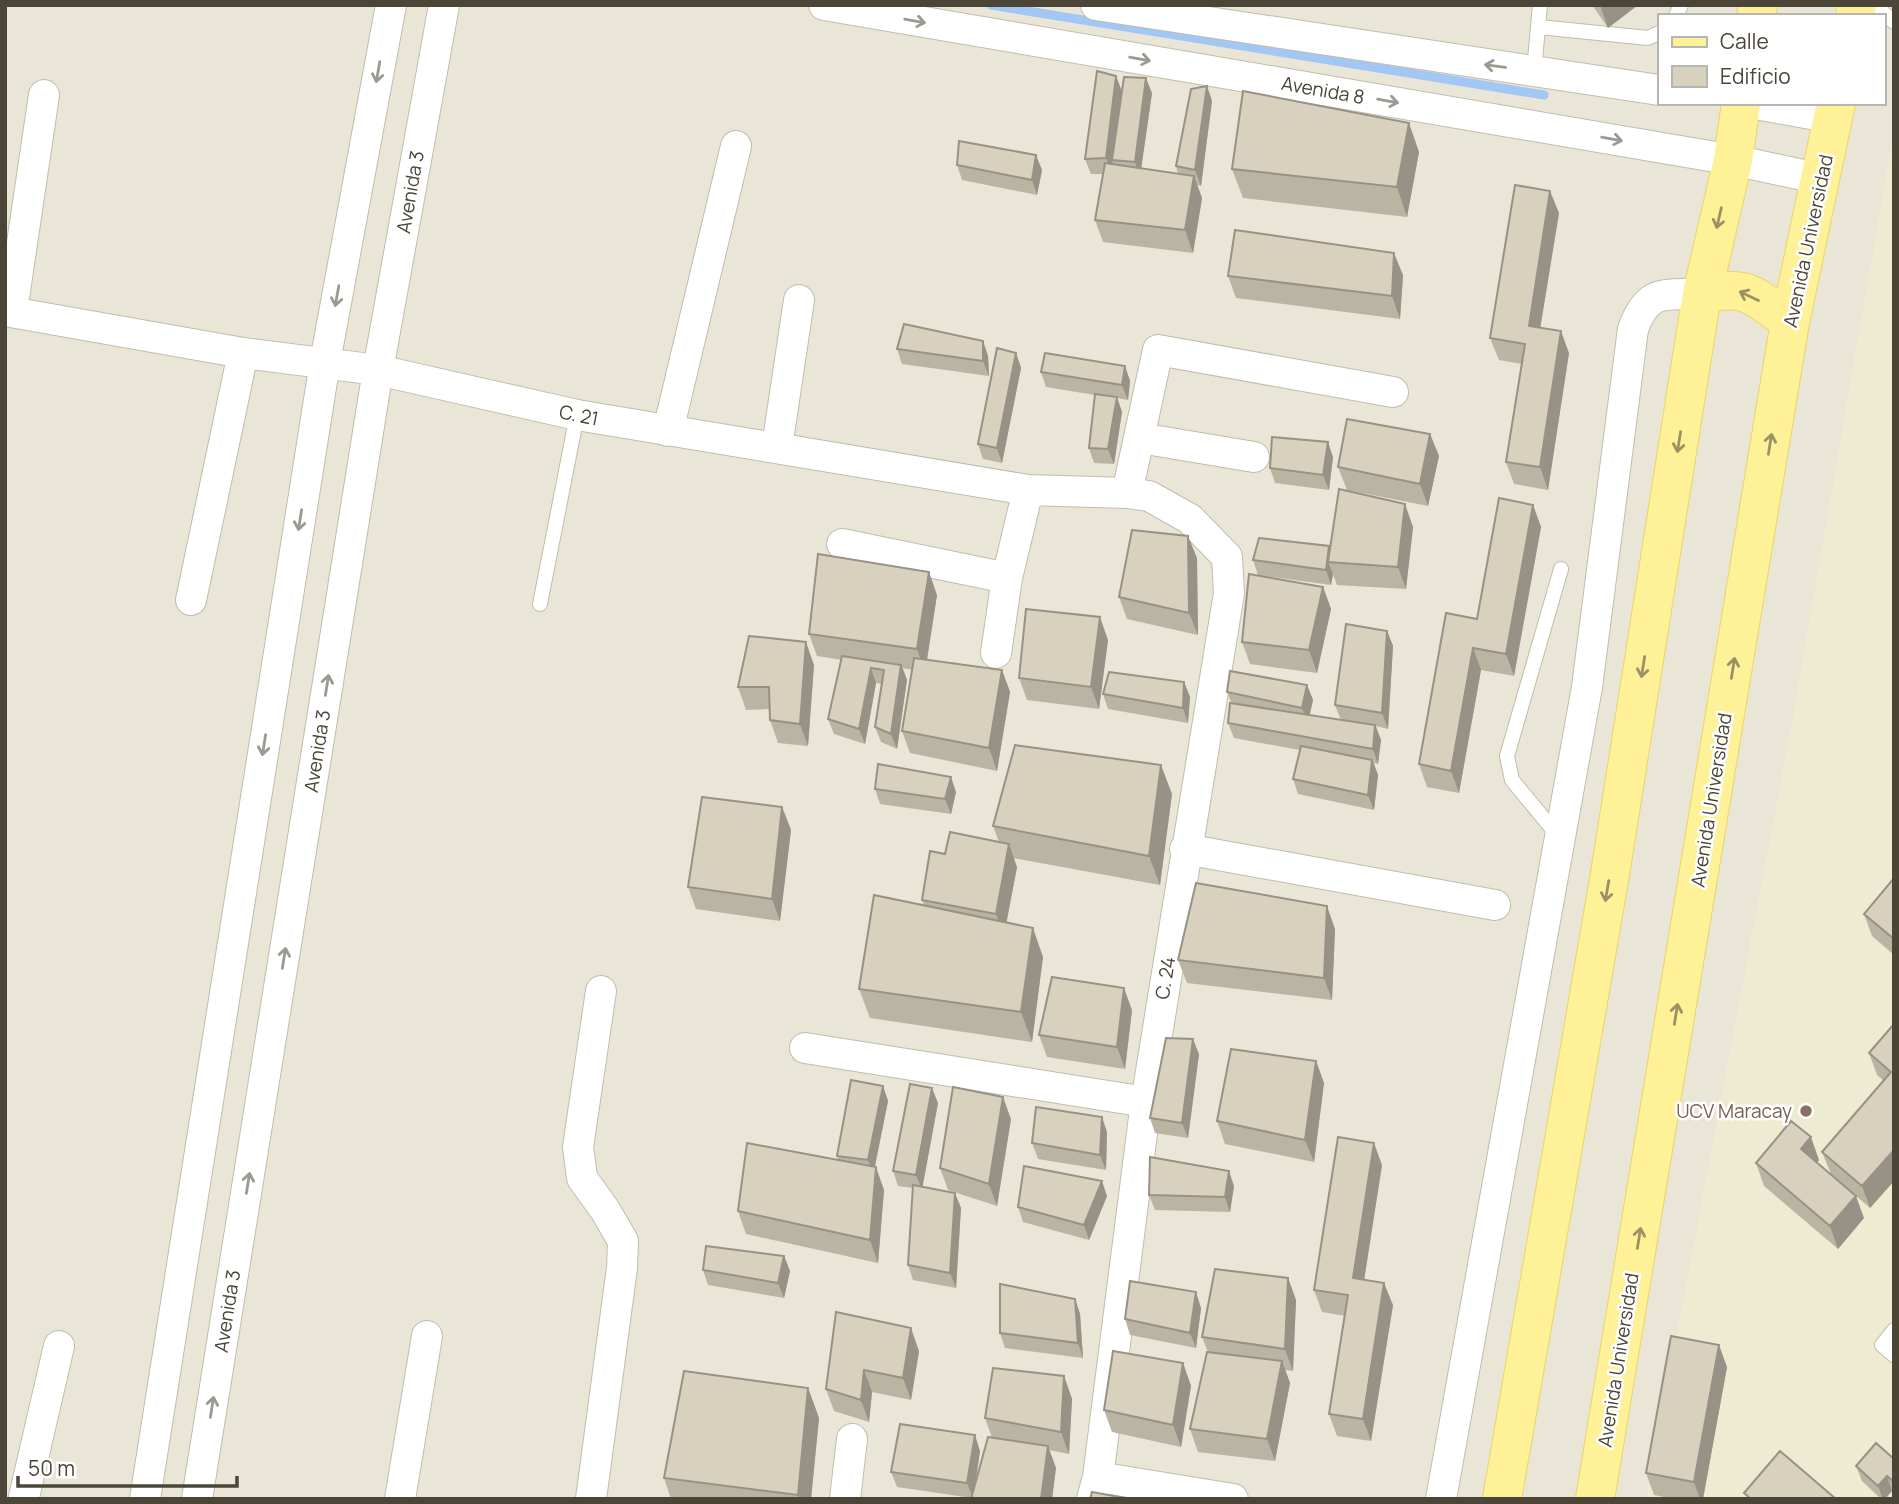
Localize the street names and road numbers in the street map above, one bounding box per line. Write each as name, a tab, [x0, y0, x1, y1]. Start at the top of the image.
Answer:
street label: Avenida 8	[1280, 70, 1366, 110]
street label: Avenida 3	[390, 149, 430, 235]
street label: Avenida Universidad	[1777, 152, 1839, 330]
street label: C. 21	[557, 398, 601, 432]
street label: Avenida 3	[298, 708, 336, 794]
street label: Avenida Universidad	[1684, 711, 1738, 889]
street label: C. 24	[1149, 955, 1181, 1001]
street label: Avenida 3	[208, 1268, 246, 1354]
street label: Avenida Universidad	[1591, 1271, 1645, 1449]

